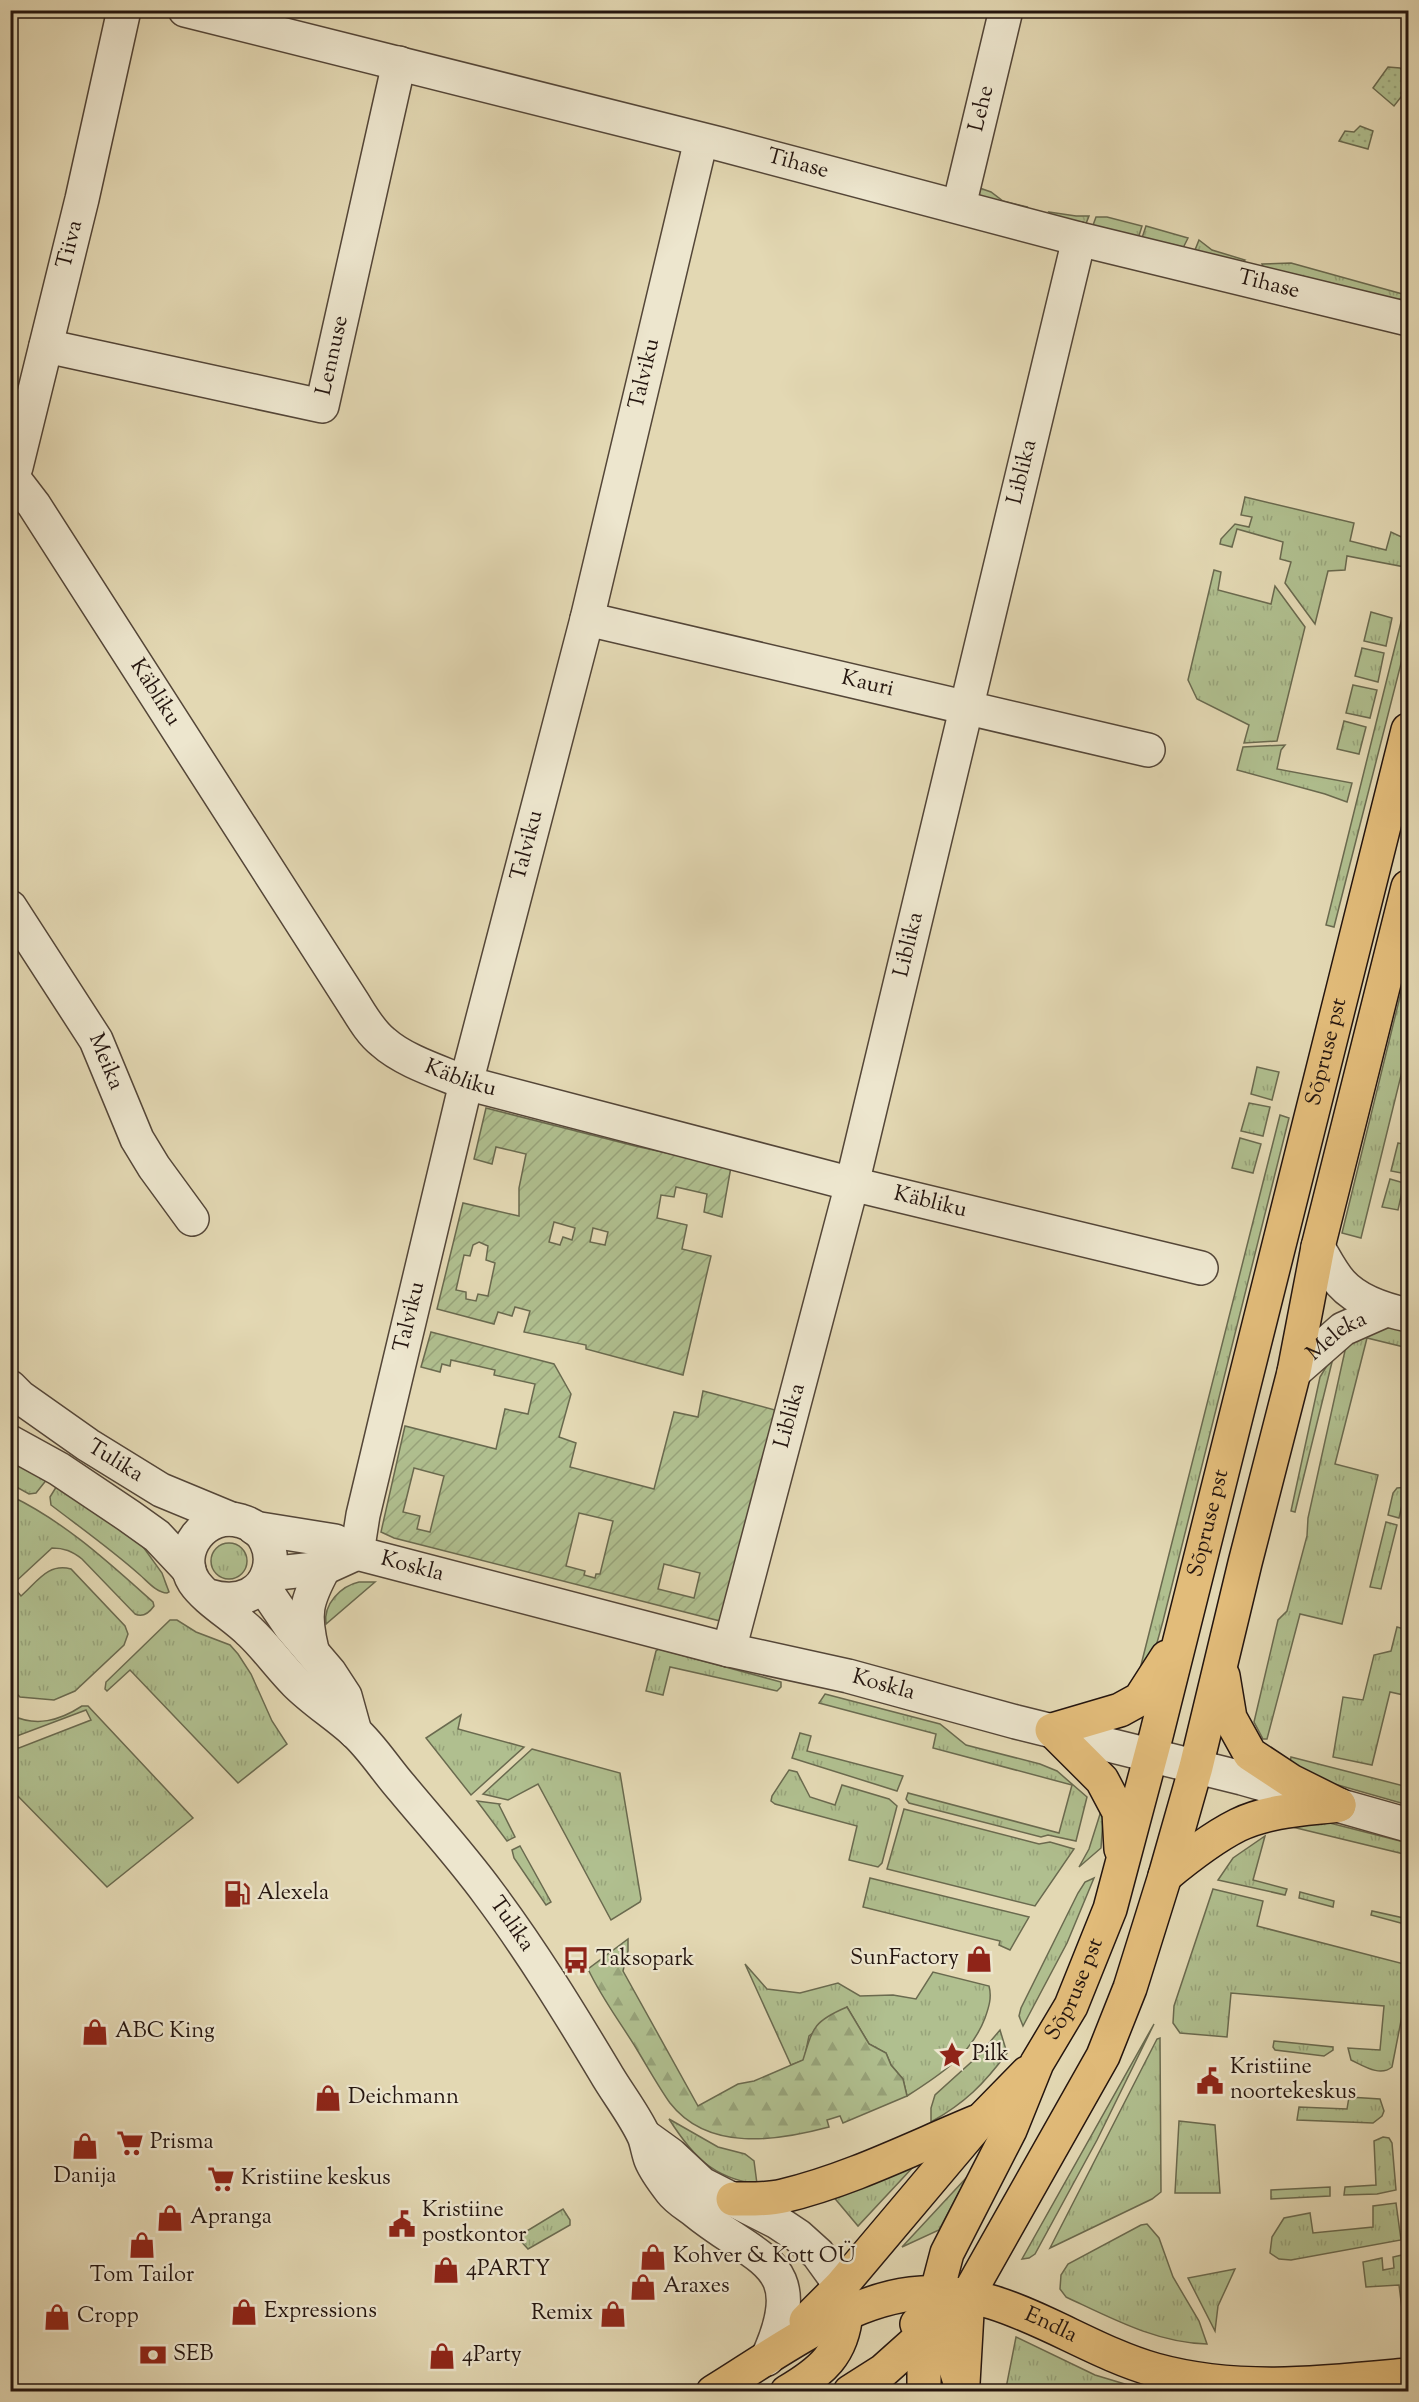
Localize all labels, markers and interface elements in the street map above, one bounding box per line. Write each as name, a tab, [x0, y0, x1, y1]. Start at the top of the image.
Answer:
street label: Lehe	[961, 82, 1003, 135]
street label: Tihase	[763, 141, 832, 188]
street label: Tiiva	[49, 217, 92, 272]
street label: Tihase	[1234, 262, 1303, 308]
street label: Lennuse	[309, 313, 358, 399]
street label: Talviku	[621, 335, 669, 412]
street label: Liblika	[1000, 436, 1046, 508]
street label: Käbliku	[121, 653, 188, 733]
street label: Kauri	[838, 663, 897, 706]
street label: Talviku	[503, 807, 553, 884]
street label: Liblika	[886, 909, 933, 980]
street label: Sõpruse pst	[1298, 994, 1356, 1109]
street label: Meika	[79, 1029, 131, 1095]
street label: Käbliku	[419, 1052, 500, 1106]
street label: Käbliku	[890, 1179, 970, 1227]
street label: Talviku	[386, 1278, 434, 1356]
street label: Meleka	[1300, 1304, 1372, 1370]
street label: Liblika	[767, 1380, 815, 1452]
street label: Tulika	[81, 1432, 149, 1491]
street label: Sõpruse pst	[1180, 1466, 1238, 1581]
street label: Koskla	[377, 1544, 447, 1591]
street label: Koskla	[848, 1662, 918, 1710]
place label: Alexela	[257, 1878, 329, 1910]
fuel station icon: Alexela	[222, 1879, 252, 1909]
street label: Tulika	[481, 1890, 542, 1959]
street label: Sõpruse pst	[1038, 1933, 1113, 2047]
place label: SunFactory	[850, 1943, 959, 1975]
place label: Taksopark	[596, 1944, 694, 1976]
shop icon: SunFactory	[964, 1944, 994, 1974]
bus stop icon: Taksopark	[561, 1945, 591, 1975]
place label: ABC King	[115, 2016, 215, 2048]
shop icon: ABC King	[80, 2017, 110, 2047]
place label: Pilk	[972, 2039, 1009, 2071]
place icon: Pilk	[937, 2040, 967, 2070]
place label: Kristiine noortekeskus	[1230, 2052, 1356, 2109]
public building icon: Kristiine noortekeskus	[1195, 2066, 1225, 2096]
place label: Deichmann	[348, 2082, 459, 2114]
shop icon: Deichmann	[313, 2083, 343, 2113]
place label: Prisma	[150, 2127, 214, 2159]
supermarket icon: Prisma	[115, 2128, 145, 2158]
shop icon: Danija	[70, 2131, 100, 2161]
place label: Danija	[53, 2161, 117, 2193]
place label: Kristiine keskus	[241, 2163, 391, 2195]
supermarket icon: Kristiine keskus	[206, 2164, 236, 2194]
place label: Kristiine postkontor	[422, 2195, 527, 2252]
place label: Apranga	[190, 2202, 272, 2234]
shop icon: Apranga	[155, 2203, 185, 2233]
public building icon: Kristiine postkontor	[387, 2209, 417, 2239]
shop icon: Tom Tailor	[127, 2230, 157, 2260]
place label: Kohver & Kott OÜ	[673, 2240, 856, 2273]
shop icon: Kohver & Kott OÜ	[638, 2242, 668, 2272]
place label: 4PARTY	[466, 2254, 551, 2286]
shop icon: 4PARTY	[431, 2255, 461, 2285]
place label: Tom Tailor	[90, 2260, 194, 2292]
place label: Araxes	[663, 2271, 730, 2303]
shop icon: Araxes	[628, 2272, 658, 2302]
place label: Expressions	[264, 2296, 377, 2328]
shop icon: Expressions	[229, 2297, 259, 2327]
place label: Remix	[531, 2298, 593, 2330]
shop icon: Remix	[598, 2299, 628, 2329]
street label: Endla	[1019, 2300, 1082, 2352]
place label: Cropp	[77, 2301, 139, 2333]
shop icon: Cropp	[42, 2302, 72, 2332]
place label: SEB	[173, 2339, 213, 2371]
bank icon: SEB	[138, 2340, 168, 2370]
place label: 4Party	[462, 2340, 522, 2372]
shop icon: 4Party	[427, 2341, 457, 2371]

